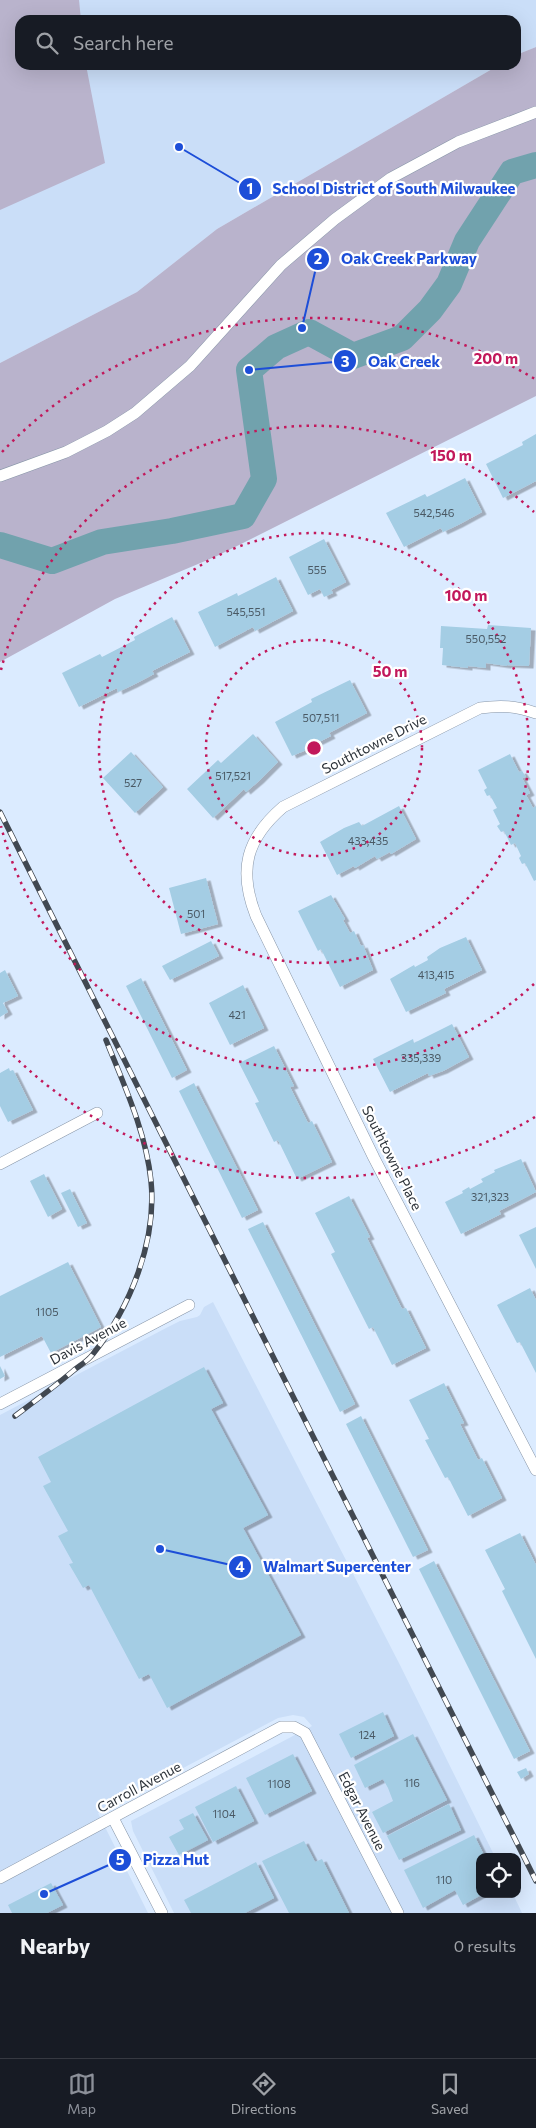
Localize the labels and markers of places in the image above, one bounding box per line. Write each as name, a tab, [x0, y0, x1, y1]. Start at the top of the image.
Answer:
callout: School District of South Milwaukee	[237, 174, 525, 204]
callout: Oak Creek Parkway	[306, 244, 486, 274]
callout: Oak Creek	[333, 346, 450, 376]
centre of rings	[305, 739, 323, 757]
callout: Walmart Supercenter	[228, 1552, 421, 1582]
callout: Pizza Hut	[108, 1845, 219, 1875]

